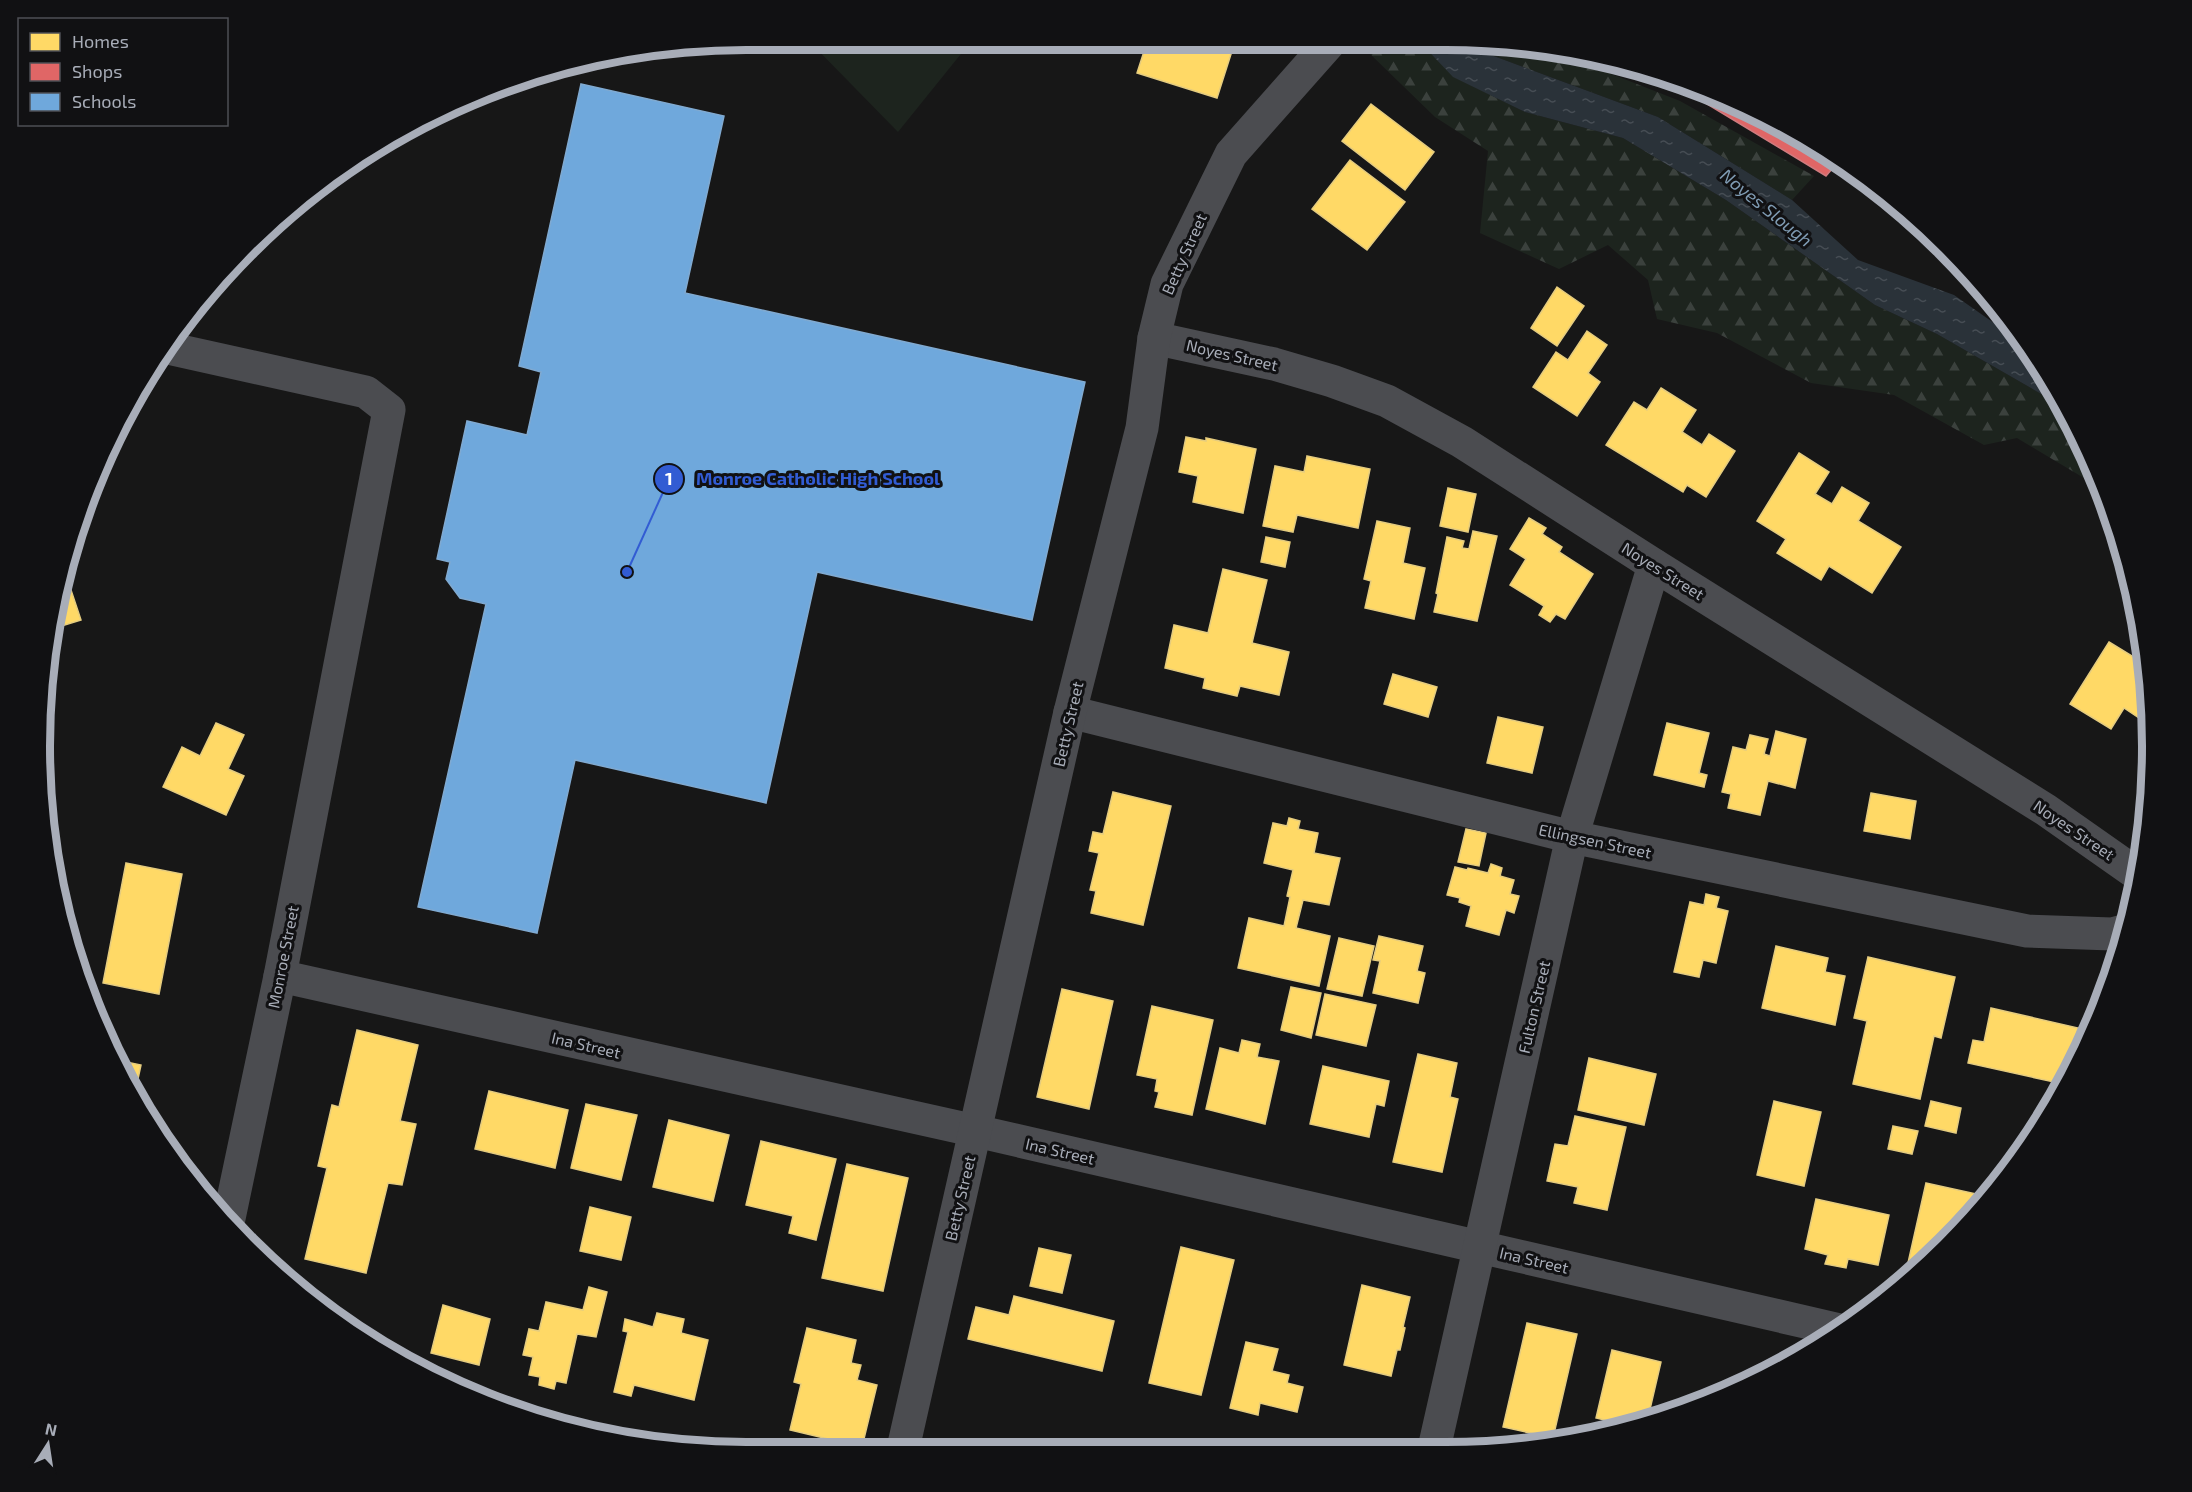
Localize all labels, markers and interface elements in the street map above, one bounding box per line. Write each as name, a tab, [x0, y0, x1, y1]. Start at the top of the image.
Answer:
legend	[18, 18, 228, 126]
text: Homes	[72, 30, 129, 52]
text: Shops	[72, 60, 122, 82]
text: Schools	[72, 90, 136, 112]
water label: Noyes Slough	[1716, 164, 1817, 251]
street label: Betty Street	[1157, 210, 1210, 297]
street label: Noyes Street	[1184, 335, 1280, 374]
callout: Monroe Catholic High School	[654, 461, 952, 497]
text: 1	[665, 467, 673, 489]
text: Monroe Catholic High School	[696, 467, 940, 489]
street label: Noyes Street	[1619, 538, 1708, 603]
street label: Betty Street	[1048, 679, 1087, 768]
street label: Noyes Street	[2030, 796, 2118, 864]
street label: Ellingsen Street	[1537, 819, 1653, 862]
street label: Monroe Street	[263, 904, 302, 1010]
street label: Fulton Street	[1514, 959, 1553, 1055]
street label: Ina Street	[550, 1027, 623, 1062]
street label: Ina Street	[1024, 1133, 1097, 1168]
street label: Betty Street	[940, 1153, 979, 1242]
street label: Ina Street	[1498, 1242, 1571, 1277]
north arrow	[18, 1414, 78, 1474]
text: N	[44, 1418, 59, 1439]

